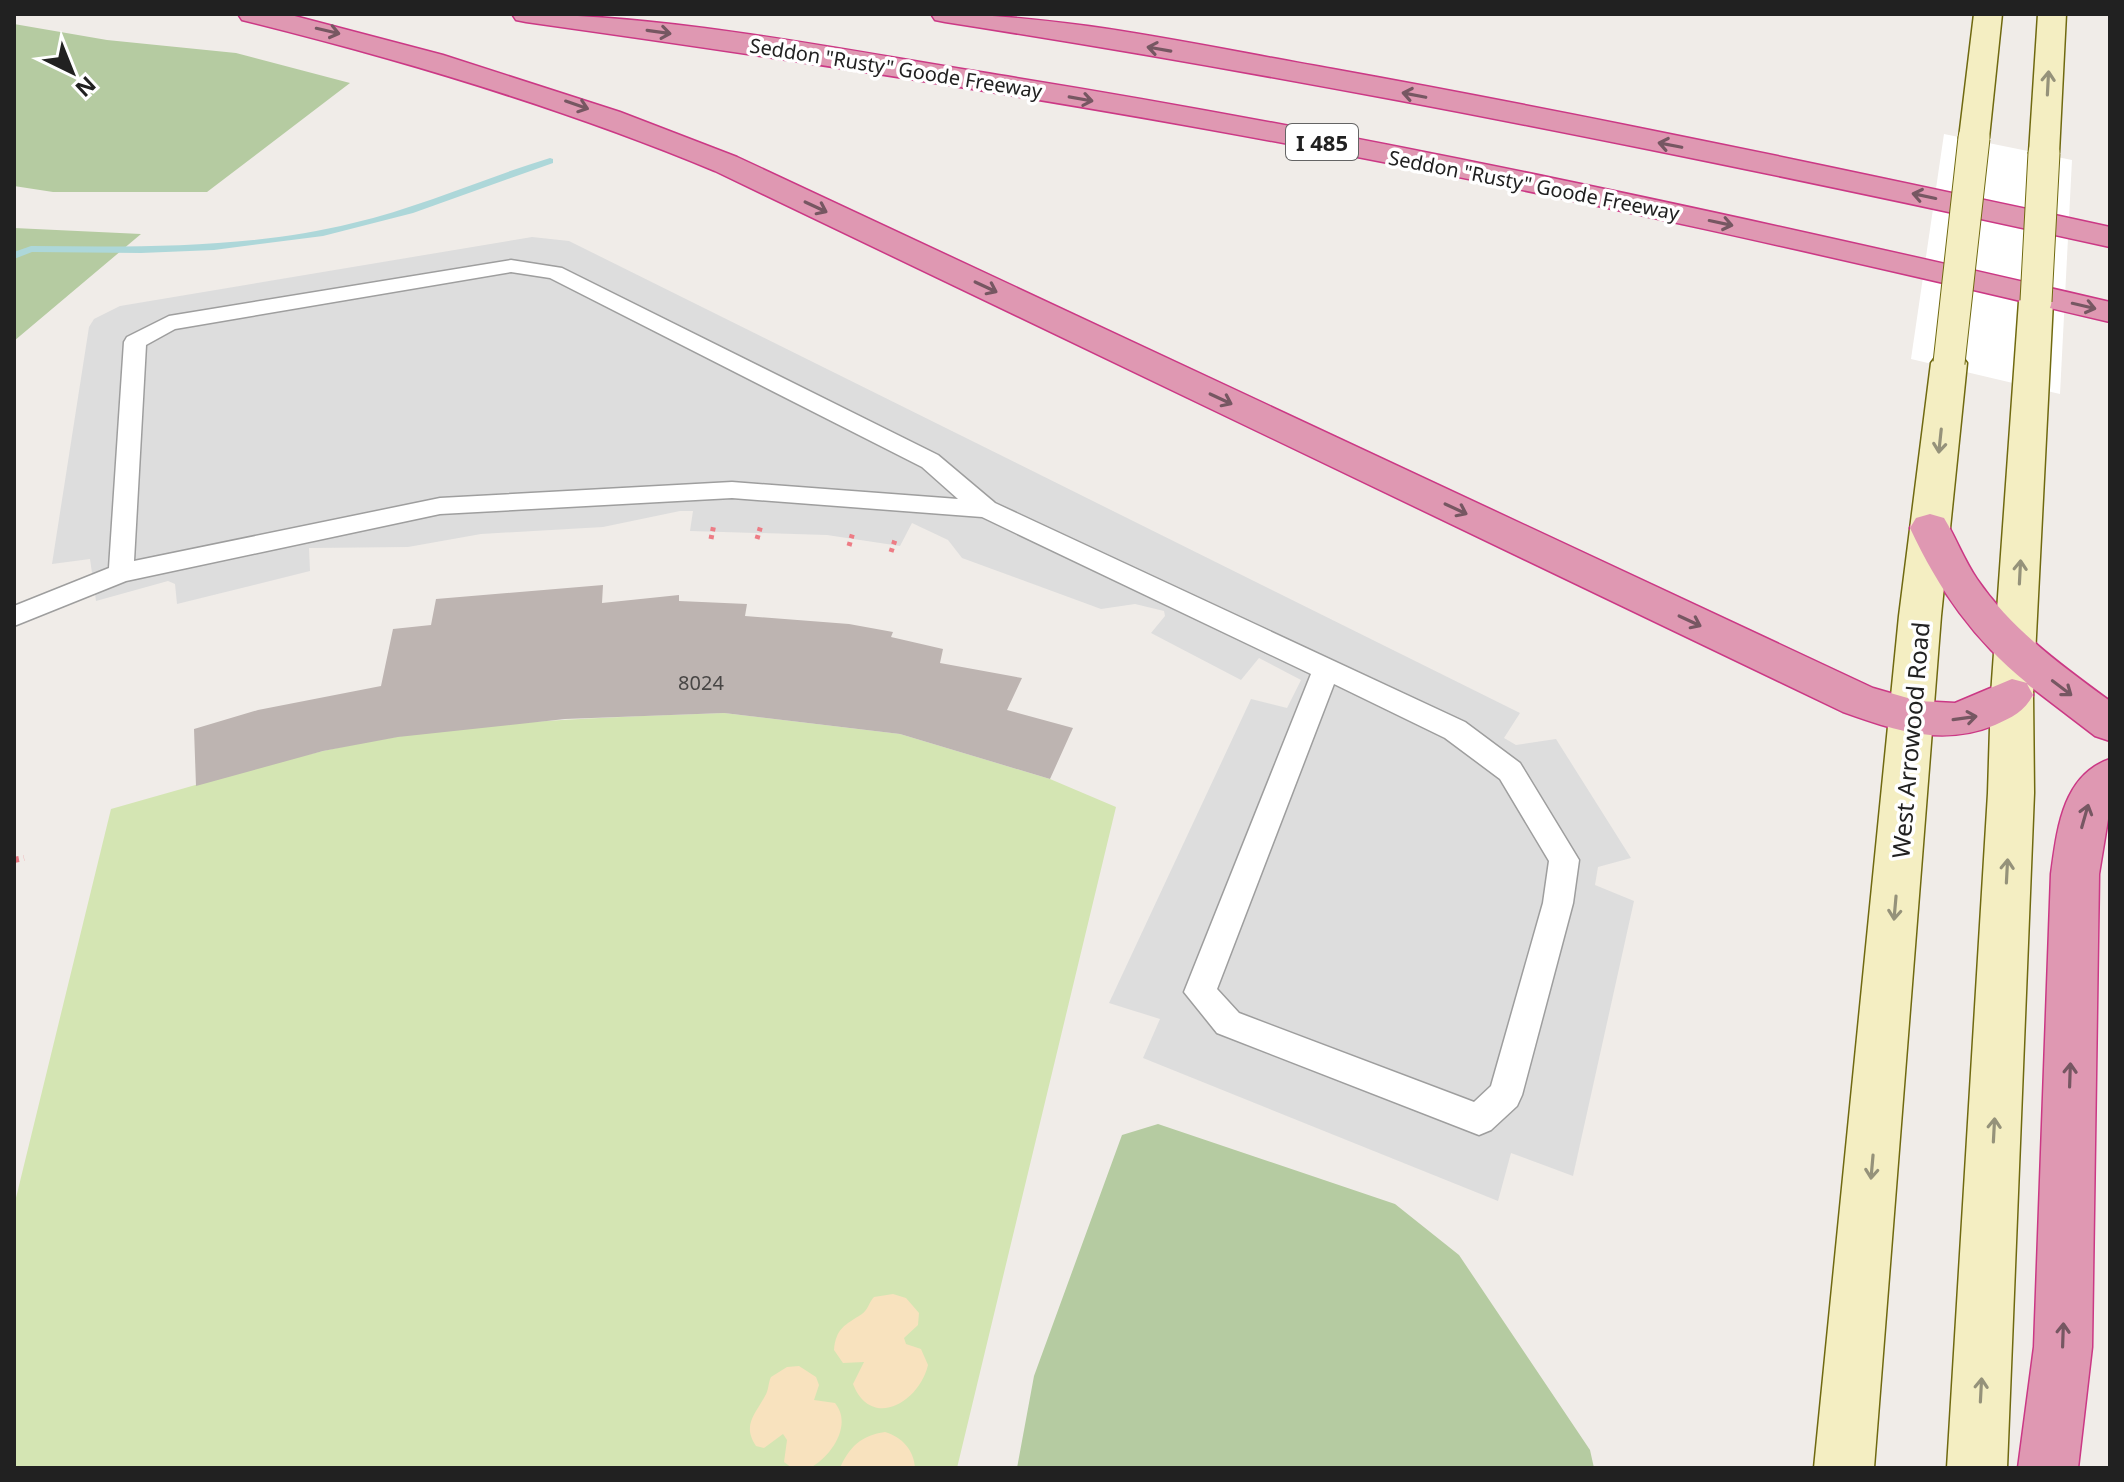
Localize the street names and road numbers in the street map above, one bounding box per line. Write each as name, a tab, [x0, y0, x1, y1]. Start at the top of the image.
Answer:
street label: Seddon "Rusty" Goode Freeway	[748, 32, 1045, 105]
road number: I 485	[1286, 124, 1358, 160]
street label: Seddon "Rusty" Goode Freeway	[1386, 144, 1682, 227]
street label: West Arrowood Road	[1883, 620, 1937, 860]

